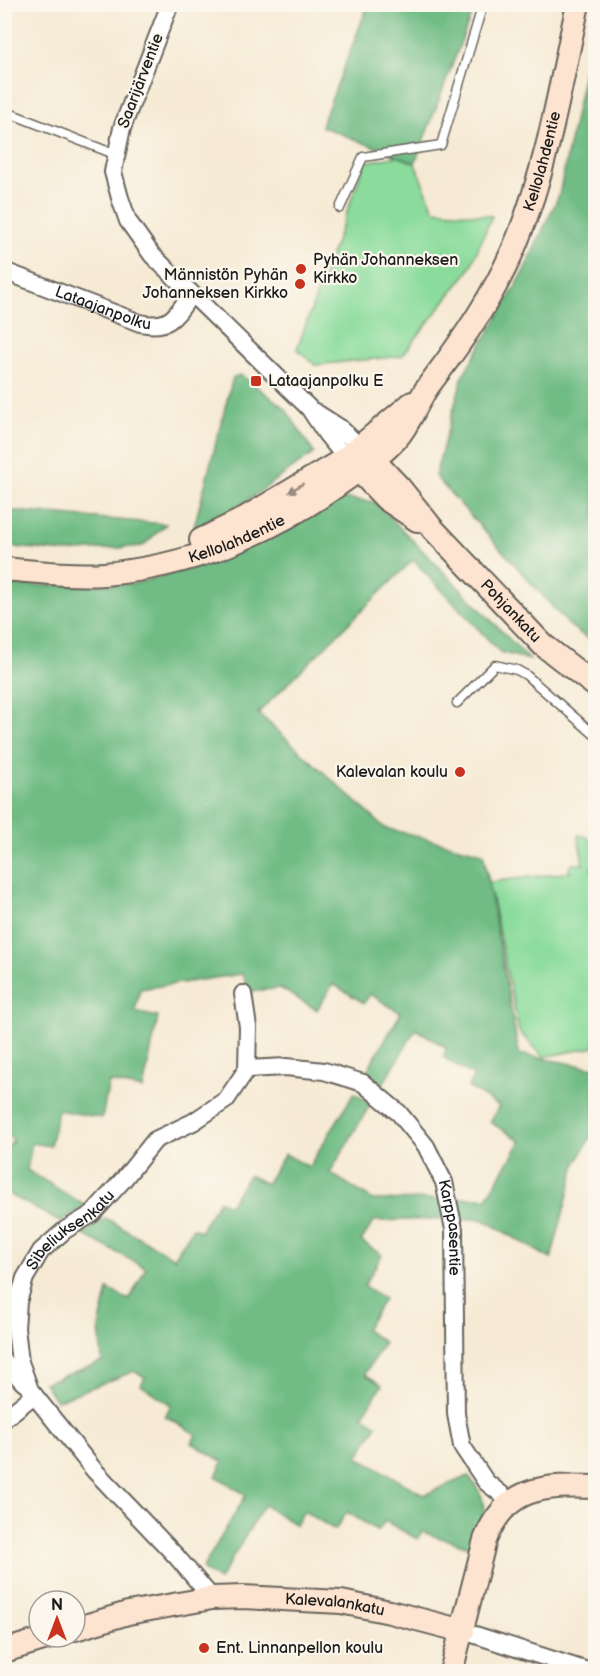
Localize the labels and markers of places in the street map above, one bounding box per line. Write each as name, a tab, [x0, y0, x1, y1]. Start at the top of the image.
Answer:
place label: Pyhän Johanneksen Kirkko	[313, 251, 458, 288]
marker: Pyhän Johanneksen Kirkko	[294, 262, 308, 276]
place label: Männistön Pyhän Johanneksen Kirkko	[143, 266, 288, 303]
marker: Männistön Pyhän Johanneksen Kirkko	[293, 277, 307, 291]
place label: Lataajanpolku E	[268, 372, 384, 391]
marker: Lataajanpolku E	[249, 374, 263, 388]
place label: Kalevalan koulu	[336, 763, 448, 782]
marker: Kalevalan koulu	[453, 765, 467, 779]
place label: Ent. Linnanpellon koulu	[216, 1639, 383, 1658]
marker: Ent. Linnanpellon koulu	[197, 1641, 211, 1655]

